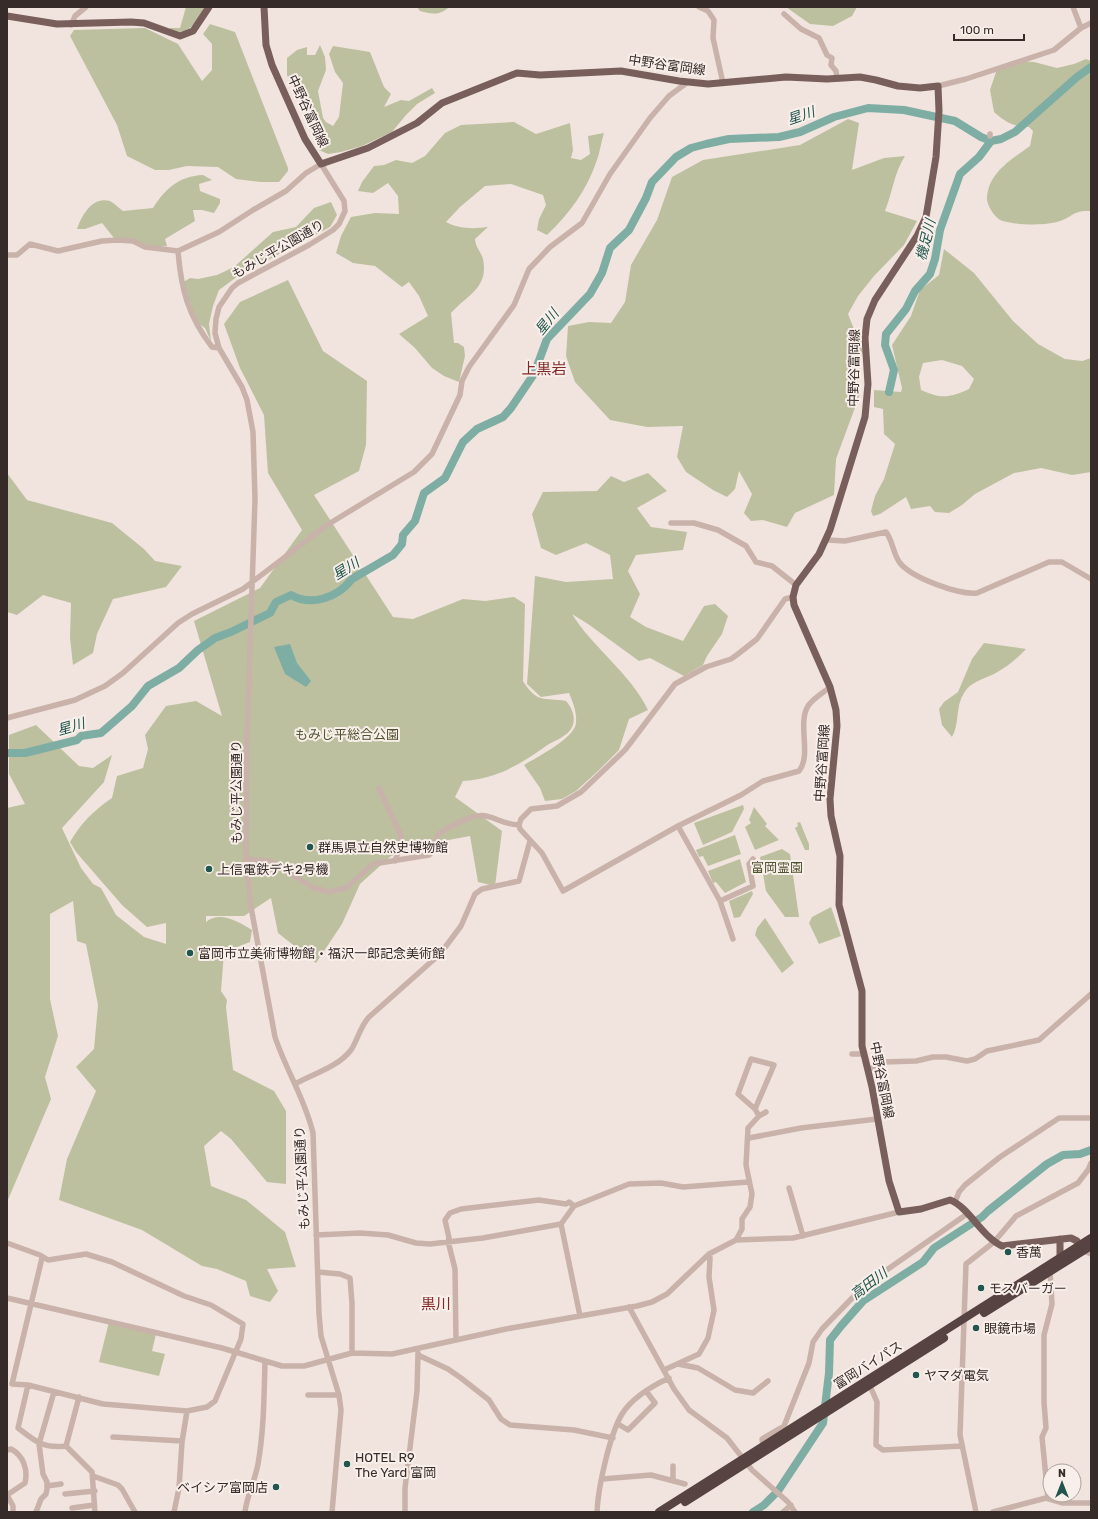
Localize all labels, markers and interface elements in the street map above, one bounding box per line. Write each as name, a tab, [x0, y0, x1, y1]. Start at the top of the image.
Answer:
scale bar	[954, 16, 1024, 42]
text: 100 m	[960, 23, 994, 37]
street label: 中野谷富岡線	[627, 52, 707, 78]
street label: 中野谷富岡線	[285, 72, 331, 150]
water label: 星川	[785, 103, 819, 129]
water label: 機足川	[913, 216, 940, 262]
street label: もみじ平公園通り	[229, 217, 327, 281]
water label: 星川	[532, 304, 564, 338]
street label: 中野谷富岡線	[846, 329, 862, 407]
district label: 上黒岩	[521, 360, 567, 378]
water label: 星川	[330, 553, 364, 584]
water label: 星川	[55, 714, 89, 739]
street label: 中野谷富岡線	[812, 724, 832, 802]
park label: もみじ平総合公園	[295, 727, 399, 742]
street label: もみじ平公園通り	[229, 740, 244, 844]
place label: 群馬県立自然史博物館	[318, 840, 448, 855]
marker: 群馬県立自然史博物館	[305, 842, 315, 852]
park label: 富岡霊園	[751, 860, 803, 875]
place label: 上信電鉄デキ2号機	[217, 862, 329, 877]
marker: 上信電鉄デキ2号機	[204, 864, 214, 874]
place label: 富岡市立美術博物館・福沢一郎記念美術館	[198, 946, 445, 961]
marker: 富岡市立美術博物館・福沢一郎記念美術館	[185, 948, 195, 958]
street label: 中野谷富岡線	[867, 1040, 897, 1120]
street label: もみじ平公園通り	[292, 1126, 312, 1230]
place label: 香萬	[1016, 1245, 1042, 1260]
marker: 香萬	[1003, 1247, 1013, 1257]
water label: 高田川	[847, 1263, 892, 1303]
place label: モスバーガー	[989, 1281, 1067, 1296]
marker: モスバーガー	[976, 1283, 986, 1293]
district label: 黒川	[421, 1295, 451, 1313]
place label: 眼鏡市場	[984, 1321, 1036, 1336]
marker: 眼鏡市場	[971, 1323, 981, 1333]
street label: 富岡バイパス	[831, 1338, 905, 1392]
place label: ヤマダ電気	[924, 1368, 989, 1383]
marker: ヤマダ電気	[911, 1370, 921, 1380]
place label: HOTEL R9 The Yard 富岡	[355, 1450, 436, 1480]
marker: HOTEL R9 The Yard 富岡	[342, 1459, 352, 1469]
north arrow	[1042, 1463, 1082, 1503]
text: N	[1058, 1467, 1066, 1480]
place label: ベイシア富岡店	[177, 1480, 268, 1495]
marker: ベイシア富岡店	[271, 1482, 281, 1492]

